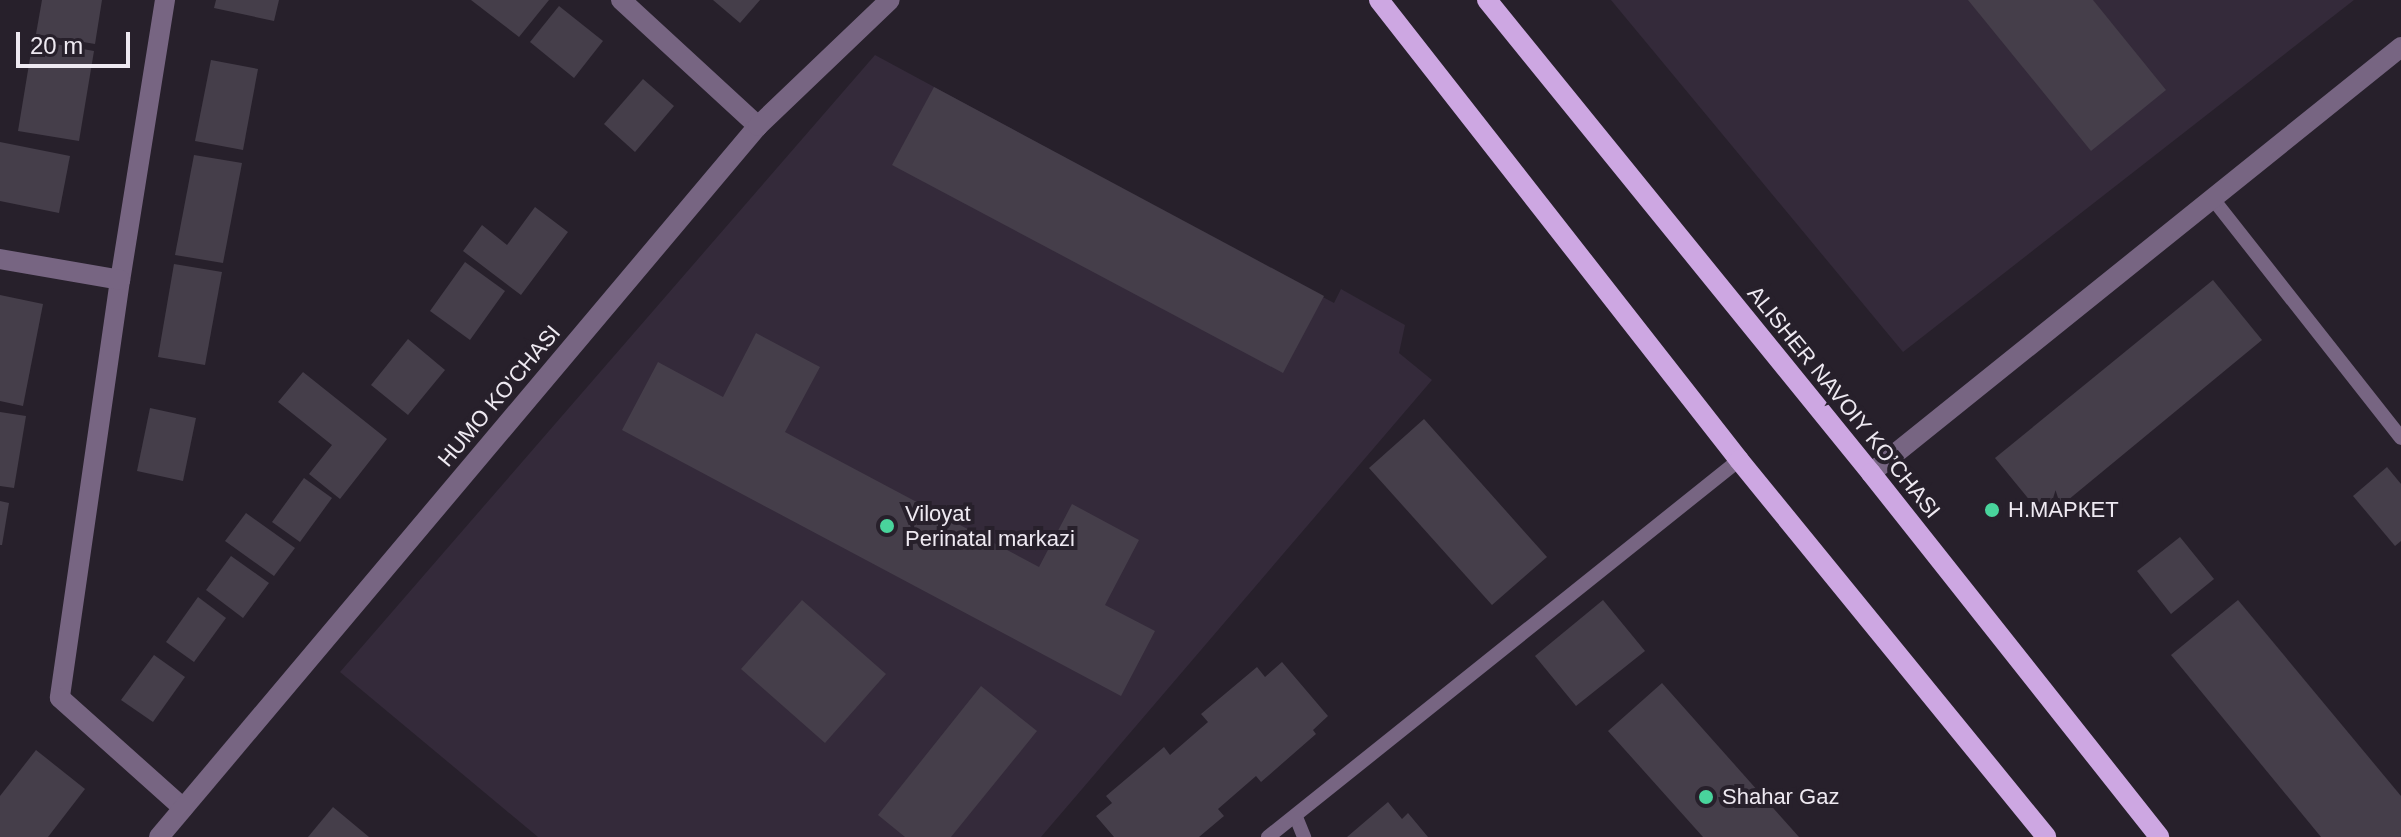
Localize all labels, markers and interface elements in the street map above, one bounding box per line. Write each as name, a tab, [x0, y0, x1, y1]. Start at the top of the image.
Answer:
scale bar	[20, 16, 134, 66]
text: 20 m	[30, 32, 83, 59]
street label: ALISHER NAVOIY KO’CHASI	[1742, 280, 1946, 524]
street label: HUMO KO'CHASI	[432, 320, 566, 472]
place label: Н.МАРКЕТ	[2008, 497, 2119, 523]
place label: Viloyat Perinatal markazi	[905, 500, 1075, 552]
marker: Н.МАРКЕТ	[1983, 501, 2001, 519]
marker: Viloyat Perinatal markazi	[876, 515, 898, 537]
place label: Shahar Gaz	[1722, 784, 1839, 810]
marker: Shahar Gaz	[1697, 788, 1715, 806]

